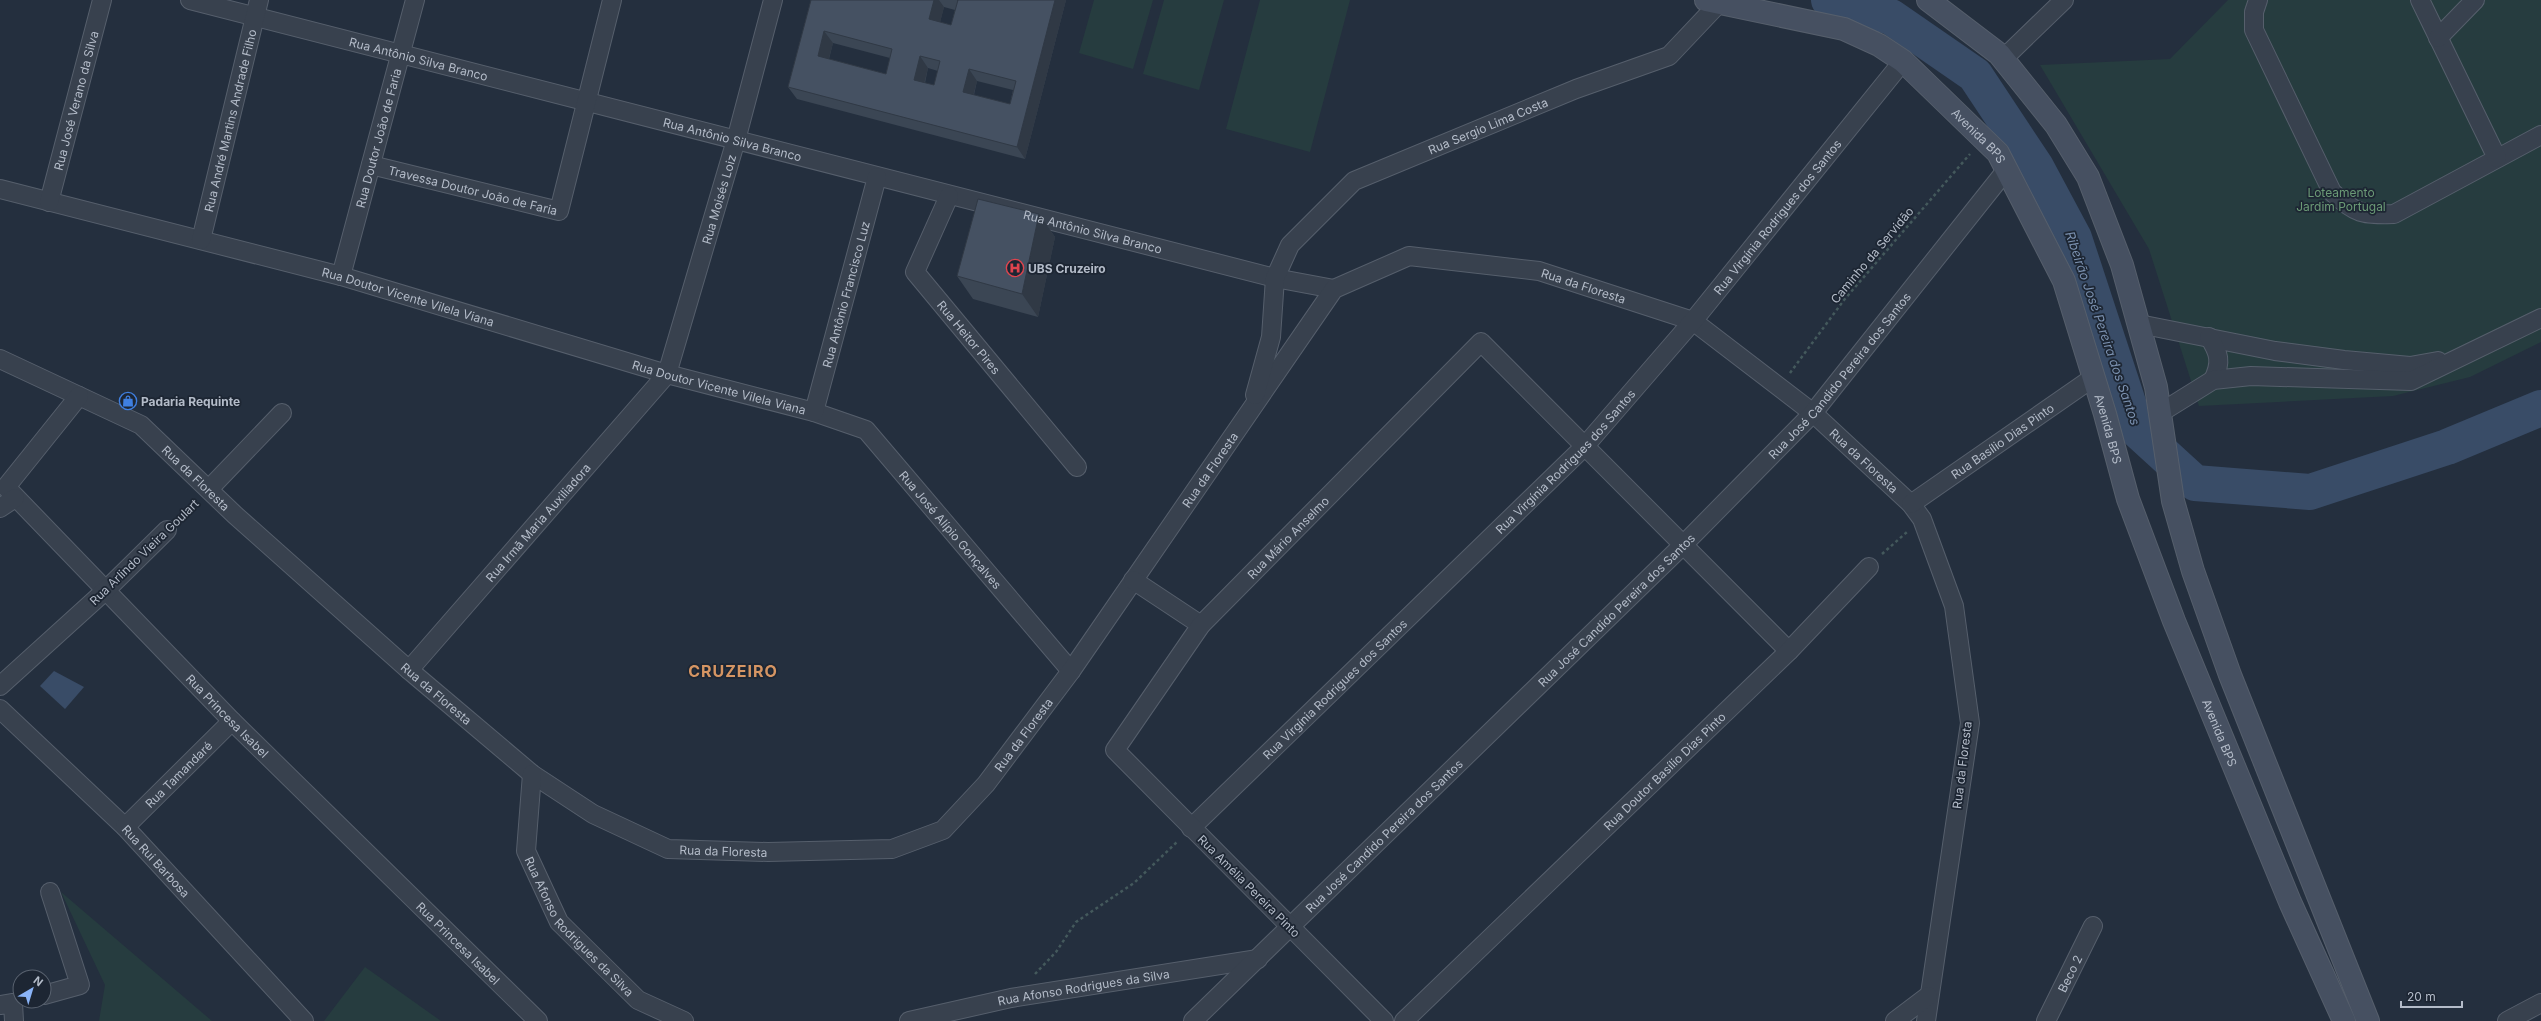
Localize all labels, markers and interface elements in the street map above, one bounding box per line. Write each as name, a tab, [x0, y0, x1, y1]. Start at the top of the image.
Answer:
street label: Rua André Martins Andrade Filho	[201, 28, 259, 213]
street label: Rua José Verano da Silva	[50, 29, 101, 172]
street label: Rua Antônio Silva Branco	[348, 34, 490, 84]
street label: Rua Doutor João de Faria	[352, 66, 404, 209]
street label: Rua Sergio Lima Costa	[1426, 94, 1550, 157]
street label: Avenida BPS	[1949, 105, 2010, 166]
street label: Rua Antônio Silva Branco	[662, 114, 803, 164]
street label: Rua Virgínia Rodrigues dos Santos	[1710, 136, 1844, 297]
street label: Rua Moisés Loiz	[698, 153, 739, 246]
street label: Travessa Doutor João de Faria	[387, 162, 559, 218]
park label: Loteamento Jardim Portugal	[2296, 185, 2386, 214]
street label: Caminho da Servidão	[1827, 204, 1917, 306]
street label: Rua Antônio Silva Branco	[1022, 206, 1164, 256]
street label: Rua Antônio Francisco Luz	[819, 219, 872, 369]
water label: Ribeirão José Pereira dos Santos	[2062, 229, 2144, 427]
hospital icon: UBS Cruzeiro	[1005, 258, 1025, 278]
place label: UBS Cruzeiro	[1028, 261, 1106, 276]
street label: Rua Doutor Vicente Vilela Viana	[320, 264, 496, 329]
street label: Rua da Floresta	[1539, 265, 1628, 306]
street label: Rua José Candido Pereira dos Santos	[1765, 289, 1914, 462]
street label: Rua Heitor Pires	[934, 297, 1004, 377]
street label: Rua Doutor Vicente Vilela Viana	[630, 356, 808, 417]
street label: Rua Virgínia Rodrigues dos Santos	[1492, 386, 1638, 537]
shop icon: Padaria Requinte	[118, 391, 138, 411]
street label: Avenida BPS	[2092, 392, 2126, 466]
place label: Padaria Requinte	[141, 394, 240, 409]
street label: Rua Basílio Dias Pinto	[1948, 400, 2057, 482]
street label: Rua da Floresta	[1827, 425, 1902, 496]
street label: Rua da Floresta	[1179, 429, 1241, 510]
street label: Rua da Floresta	[159, 442, 233, 514]
street label: Rua Irmã Maria Auxiliadora	[482, 460, 593, 585]
street label: Rua José Alípio Gonçalves	[896, 467, 1005, 592]
street label: Rua Mário Anselmo	[1244, 493, 1332, 582]
street label: Rua Arlindo Vieira Goulart	[86, 496, 202, 608]
street label: Rua José Candido Pereira dos Santos	[1534, 530, 1698, 690]
street label: Rua Virgínia Rodrigues dos Santos	[1259, 616, 1410, 762]
street label: Rua da Floresta	[398, 659, 475, 727]
district label: CRUZEIRO	[688, 661, 778, 681]
street label: Rua Princesa Isabel	[183, 671, 272, 760]
street label: Rua da Floresta	[991, 695, 1056, 774]
street label: Avenida BPS	[2199, 697, 2241, 769]
street label: Rua Doutor Basílio Dias Pinto	[1600, 709, 1729, 833]
street label: Rua da Floresta	[1949, 720, 1975, 810]
street label: Rua Tamandaré	[142, 738, 215, 811]
street label: Rua José Candido Pereira dos Santos	[1302, 756, 1466, 915]
street label: Rua Rui Barbosa	[119, 822, 193, 900]
street label: Rua Amélia Pereira Pinto	[1195, 832, 1303, 940]
street label: Rua da Floresta	[679, 842, 768, 859]
street label: Rua Afonso Rodrigues da Silva	[522, 854, 637, 999]
street label: Rua Princesa Isabel	[413, 899, 503, 987]
street label: Beco 2	[2054, 952, 2085, 995]
street label: Rua Afonso Rodrigues da Silva	[996, 966, 1171, 1008]
north arrow	[12, 969, 52, 1009]
text: N	[31, 973, 46, 989]
scale bar	[2401, 983, 2462, 1009]
text: 20 m	[2407, 989, 2436, 1004]

